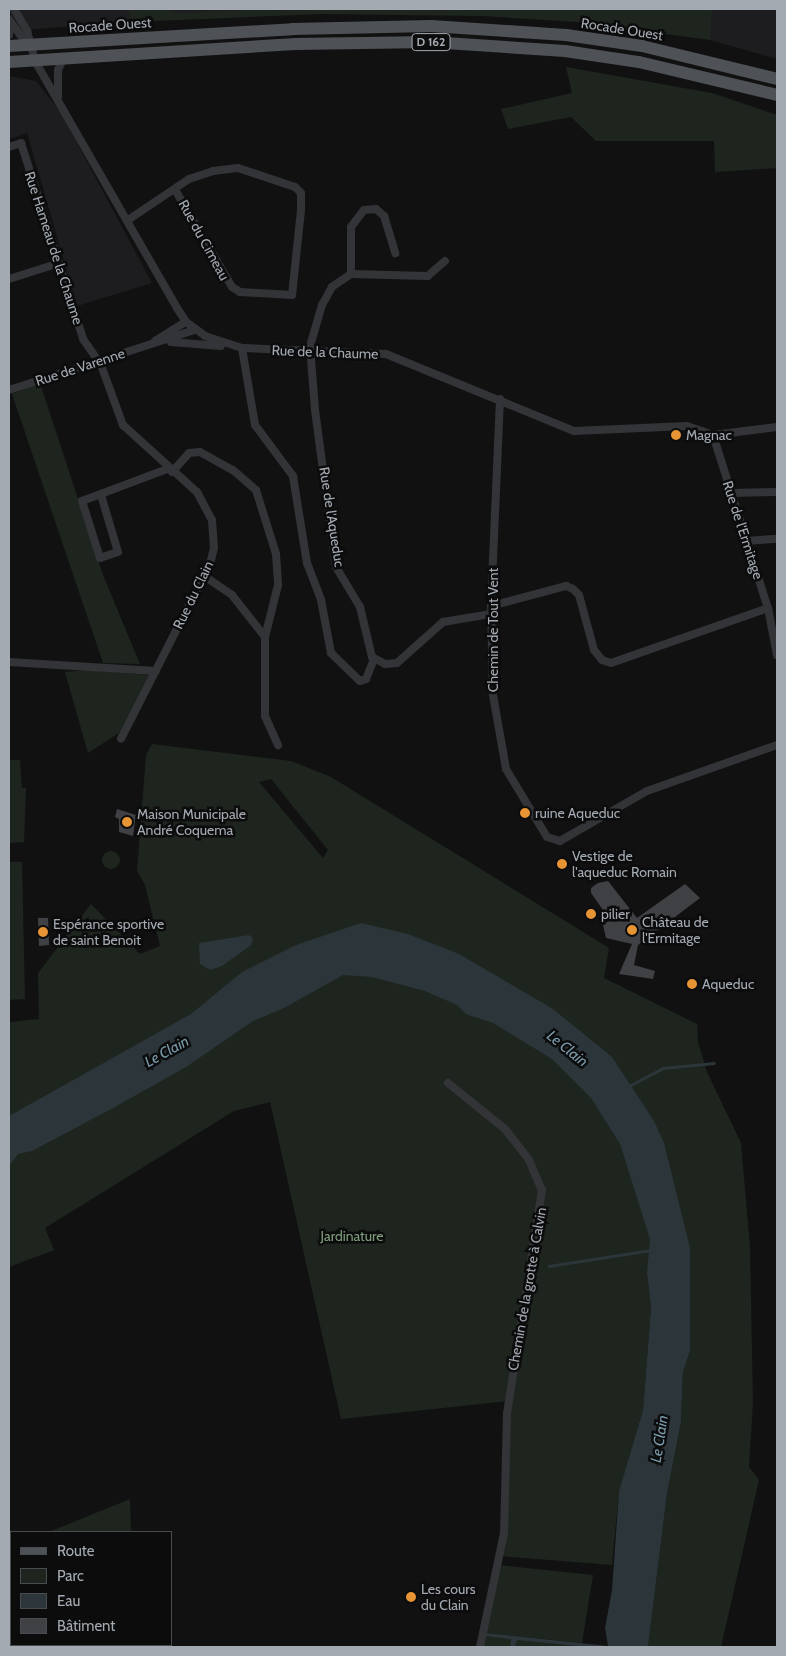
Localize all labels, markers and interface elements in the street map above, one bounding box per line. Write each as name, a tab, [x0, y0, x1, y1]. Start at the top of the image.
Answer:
street label: Rocade Ouest	[68, 14, 152, 36]
street label: Rocade Ouest	[580, 14, 664, 44]
road number: D 162	[411, 32, 451, 52]
street label: Rue Hameau de la Chaume	[21, 169, 87, 327]
street label: Rue du Cimeau	[175, 197, 233, 283]
street label: Rue de la Chaume	[271, 342, 379, 362]
street label: Rue de Varenne	[33, 345, 127, 389]
place label: Magnac	[686, 427, 732, 443]
marker: Magnac	[670, 429, 682, 441]
street label: Rue de l'Aqueduc	[316, 466, 348, 568]
street label: Rue de l'Ermitage	[719, 479, 767, 581]
street label: Rue du Clain	[169, 558, 217, 632]
street label: Chemin de Tout Vent	[485, 568, 501, 692]
place label: ruine Aqueduc	[535, 805, 620, 821]
place label: Maison Municipale André Coquema	[137, 806, 246, 839]
marker: ruine Aqueduc	[519, 807, 531, 819]
marker: Maison Municipale André Coquema	[121, 816, 133, 828]
place label: Vestige de l'aqueduc Romain	[572, 848, 677, 880]
marker: Vestige de l'aqueduc Romain	[556, 858, 568, 870]
place label: pilier	[601, 906, 630, 922]
marker: pilier	[585, 908, 597, 920]
place label: Château de l'Ermitage	[642, 914, 709, 946]
place label: Espérance sportive de saint Benoit	[53, 916, 164, 949]
marker: Château de l'Ermitage	[626, 924, 638, 936]
marker: Espérance sportive de saint Benoit	[37, 926, 49, 938]
place label: Aqueduc	[702, 976, 754, 992]
marker: Aqueduc	[686, 978, 698, 990]
water label: Le Clain	[543, 1027, 591, 1071]
water label: Le Clain	[142, 1033, 192, 1071]
street label: Chemin de la grotte à Calvin	[504, 1206, 550, 1372]
park label: Jardinature	[321, 1228, 383, 1244]
water label: Le Clain	[647, 1414, 673, 1464]
legend	[10, 1531, 172, 1646]
text: Route	[57, 1542, 95, 1560]
text: Parc	[57, 1567, 84, 1585]
place label: Les cours du Clain	[421, 1581, 476, 1614]
marker: Les cours du Clain	[405, 1591, 417, 1603]
text: Eau	[57, 1592, 80, 1610]
text: Bâtiment	[57, 1617, 115, 1635]

